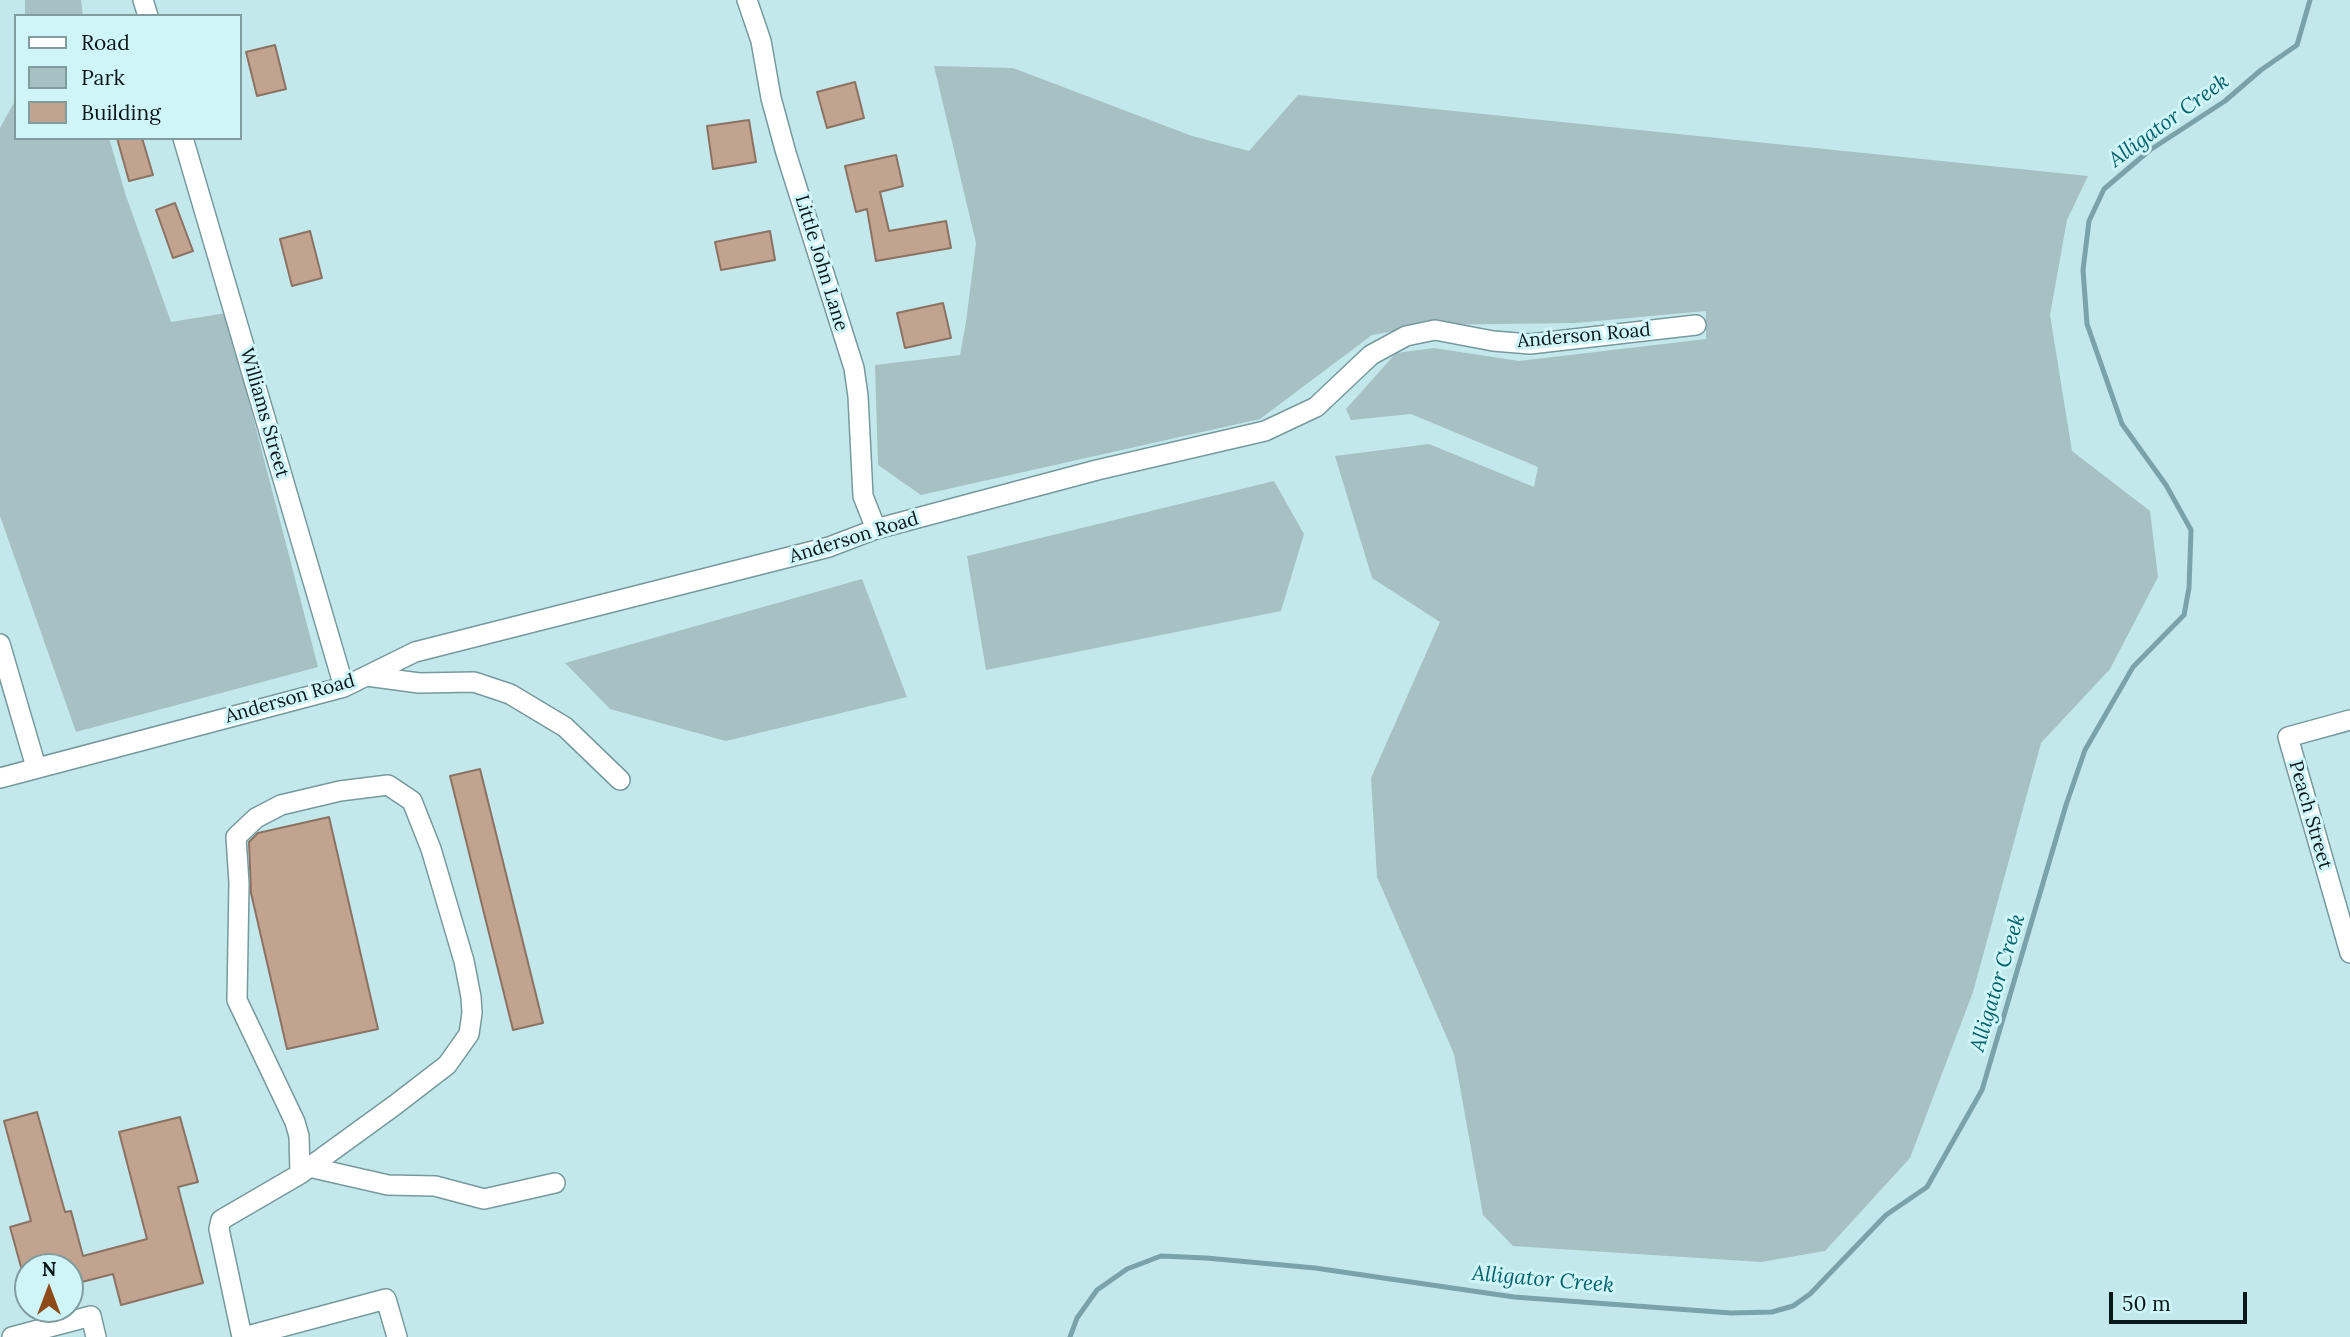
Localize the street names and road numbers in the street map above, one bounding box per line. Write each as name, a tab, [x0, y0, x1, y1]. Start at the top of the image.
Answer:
street label: Little John Lane	[789, 192, 853, 334]
street label: Anderson Road	[1516, 319, 1652, 353]
street label: Williams Street	[235, 345, 293, 481]
street label: Anderson Road	[787, 508, 921, 568]
street label: Anderson Road	[223, 670, 357, 728]
street label: Peach Street	[2284, 758, 2336, 872]

